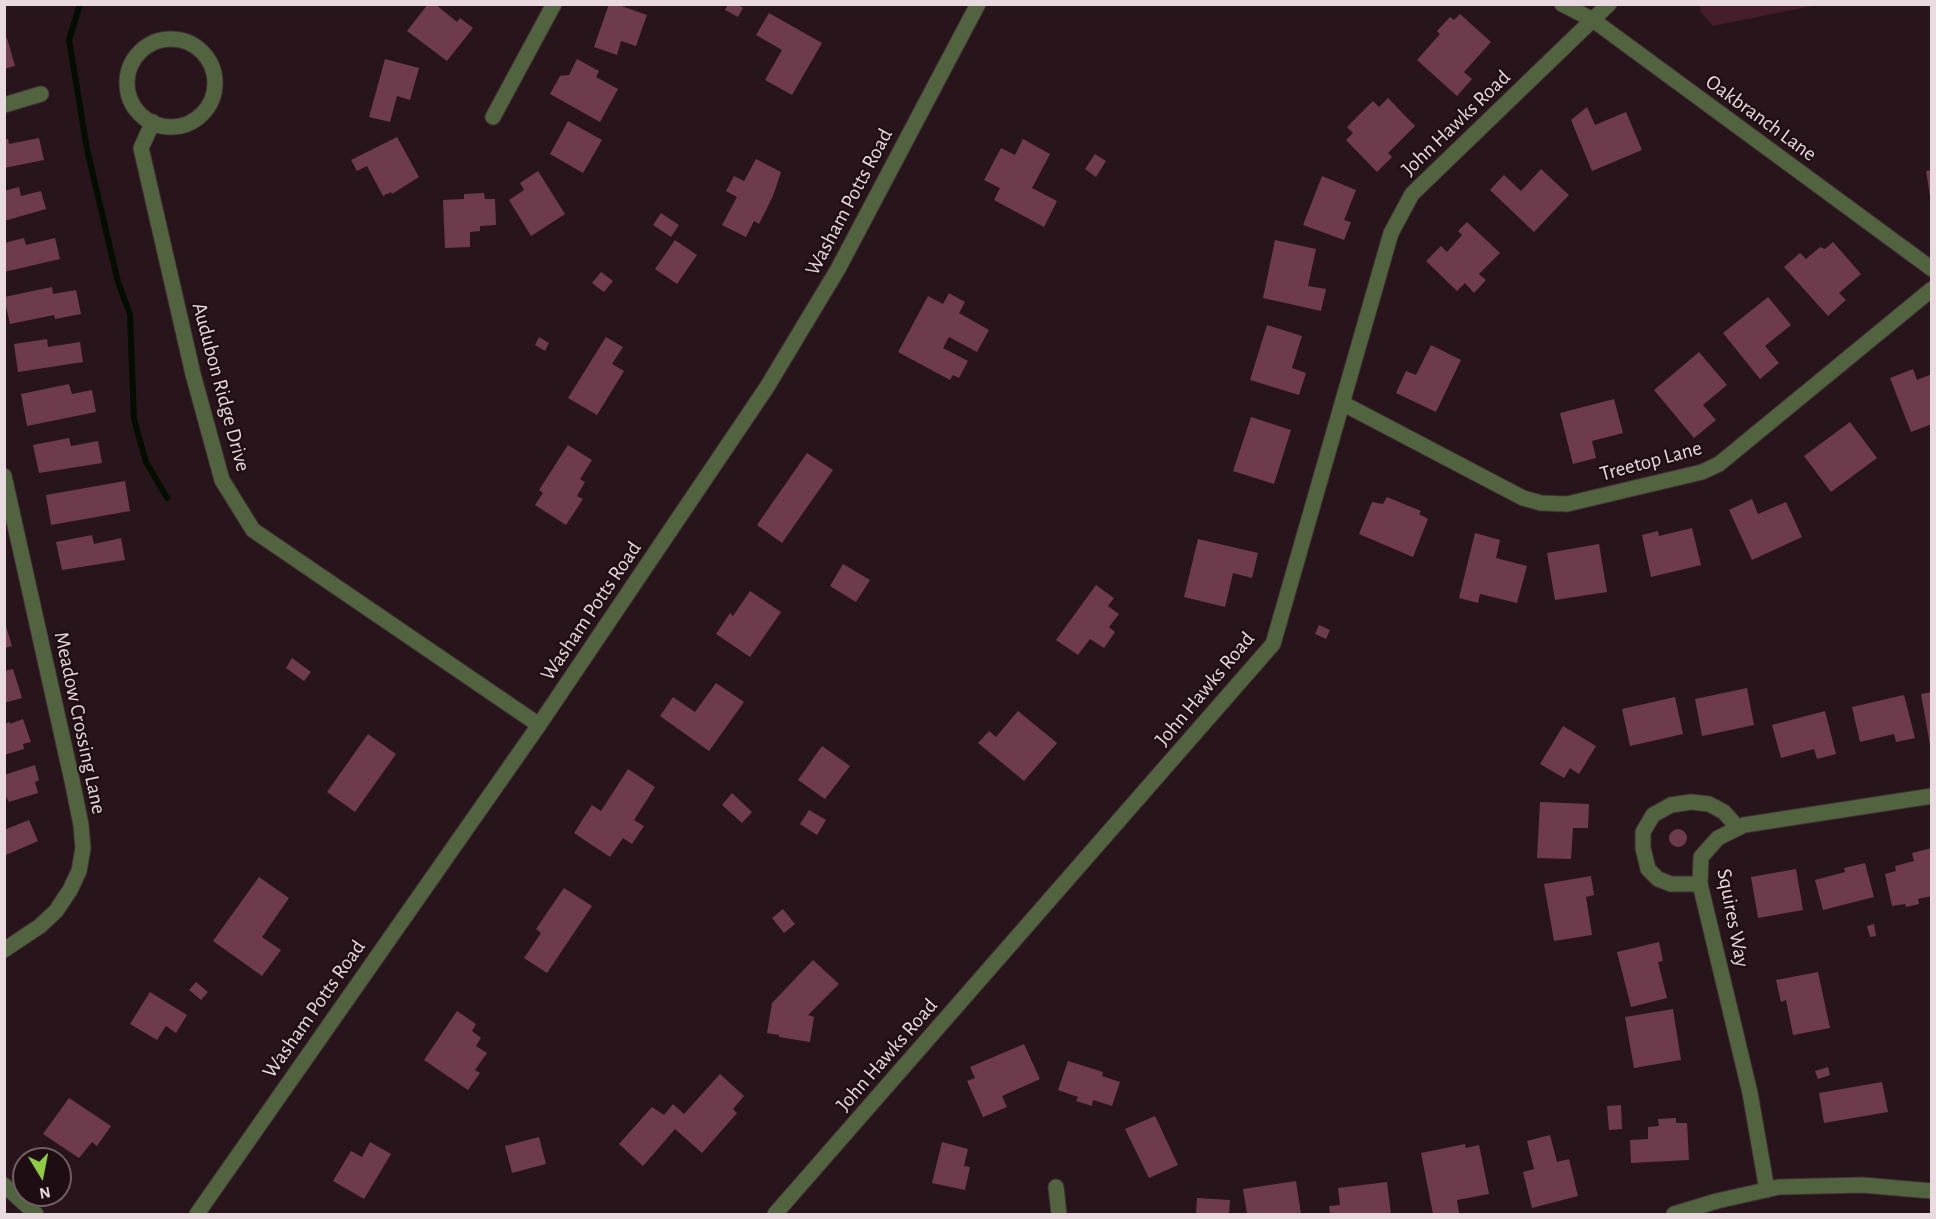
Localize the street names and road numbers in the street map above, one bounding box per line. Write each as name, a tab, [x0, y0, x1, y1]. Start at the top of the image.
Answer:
street label: John Hawks Road	[1396, 65, 1516, 181]
street label: Oakbranch Lane	[1700, 69, 1822, 167]
street label: Washam Potts Road	[800, 124, 898, 280]
street label: Audubon Ridge Drive	[186, 300, 256, 474]
street label: Treetop Lane	[1597, 435, 1705, 487]
street label: Washam Potts Road	[535, 537, 647, 685]
street label: John Hawks Road	[1150, 627, 1260, 751]
street label: Meadow Crossing Lane	[48, 630, 112, 816]
street label: Squires Way	[1711, 867, 1755, 969]
street label: Washam Potts Road	[257, 935, 371, 1083]
street label: John Hawks Road	[831, 993, 943, 1117]

